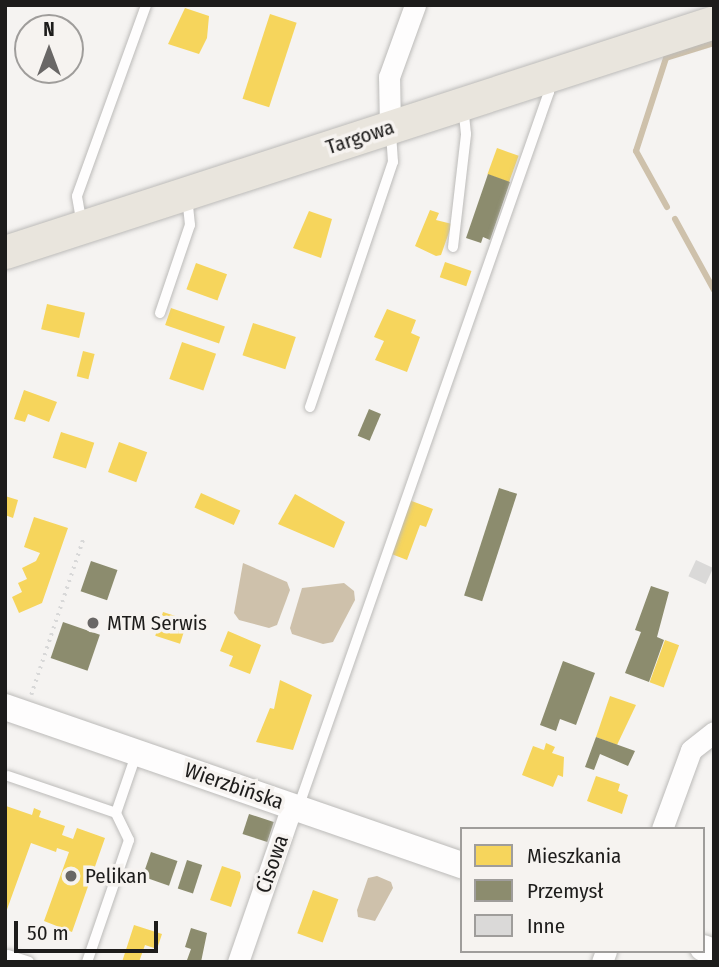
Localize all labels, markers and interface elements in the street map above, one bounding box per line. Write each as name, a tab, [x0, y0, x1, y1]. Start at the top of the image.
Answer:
north arrow	[14, 14, 84, 84]
text: N	[43, 18, 55, 41]
street label: Targowa	[323, 114, 397, 160]
place label: MTM Serwis	[107, 610, 207, 636]
marker: MTM Serwis	[85, 615, 101, 631]
street label: Wierzbińska	[181, 757, 287, 815]
legend	[460, 827, 705, 953]
street label: Cisowa	[250, 832, 294, 896]
text: Mieszkania	[527, 843, 621, 869]
place label: Pelikan	[85, 863, 147, 889]
marker: Pelikan	[63, 868, 79, 884]
text: Przemysł	[527, 878, 603, 904]
scale bar	[18, 908, 161, 952]
text: Inne	[527, 913, 565, 939]
text: 50 m	[27, 920, 69, 946]

